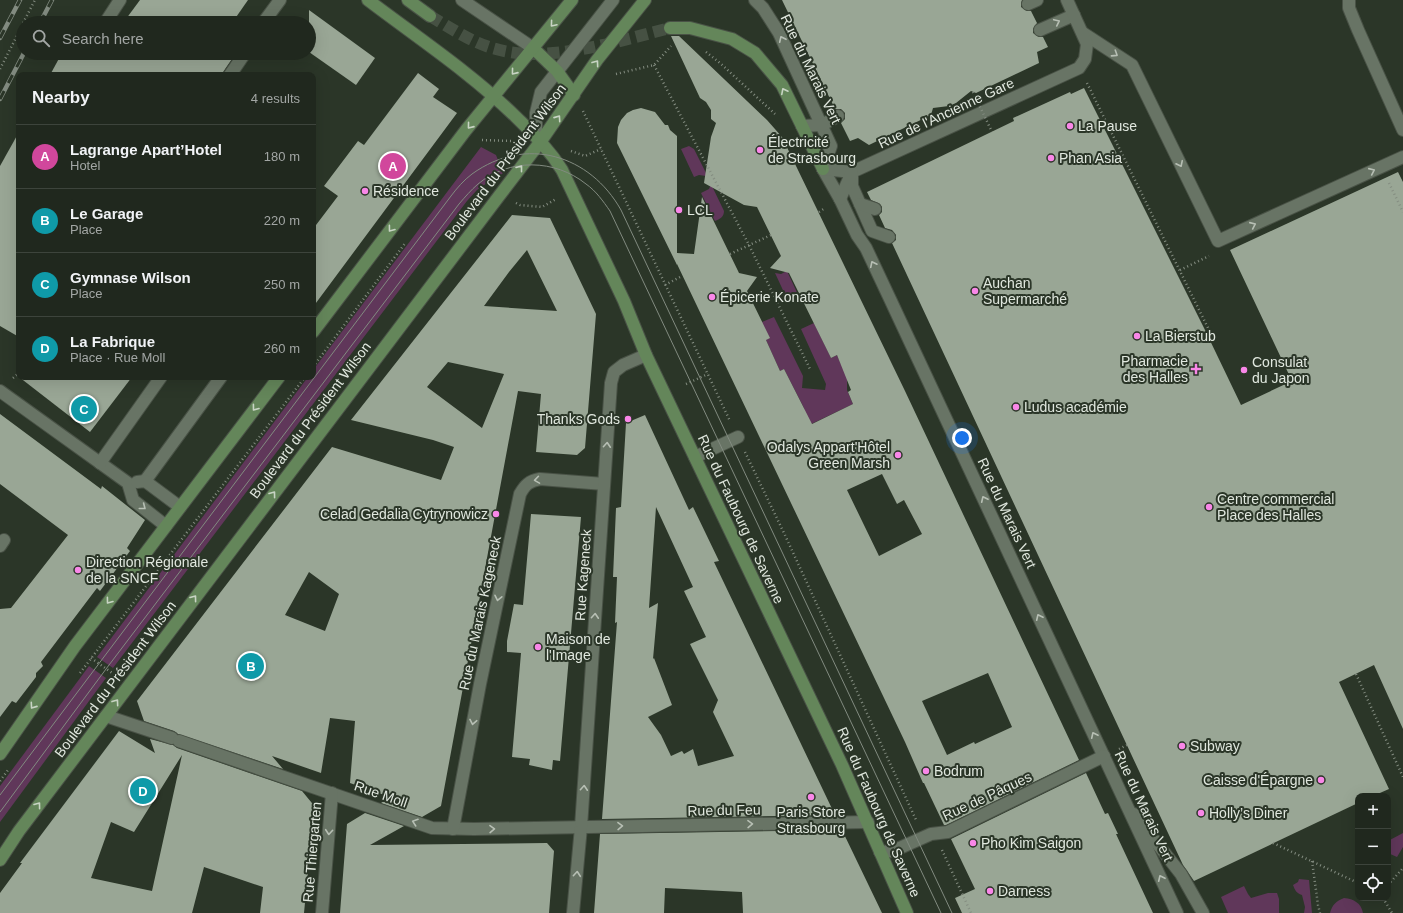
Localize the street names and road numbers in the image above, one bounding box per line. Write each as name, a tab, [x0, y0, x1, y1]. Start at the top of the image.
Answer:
street label: Rue du Marais Vert	[778, 12, 845, 126]
street label: Rue de l'Ancienne Gare	[875, 74, 1017, 152]
street label: Boulevard du Président Wilson	[441, 81, 569, 243]
street label: Boulevard du Président Wilson	[246, 339, 374, 501]
street label: Rue du Faubourg de Saverne	[695, 432, 787, 606]
street label: Rue du Marais Vert	[974, 455, 1040, 571]
street label: Rue Kageneck	[572, 528, 594, 621]
street label: Rue du Marais Kageneck	[456, 533, 504, 692]
street label: Boulevard du Président Wilson	[51, 598, 179, 760]
street label: Rue du Faubourg de Saverne	[834, 724, 924, 900]
street label: Rue du Marais Vert	[1111, 748, 1177, 864]
street label: Rue de Pâques	[940, 768, 1034, 824]
street label: Rue Moll	[352, 777, 410, 811]
street label: Rue Thiergarten	[300, 801, 324, 903]
street label: Rue du Feu	[687, 801, 761, 819]

